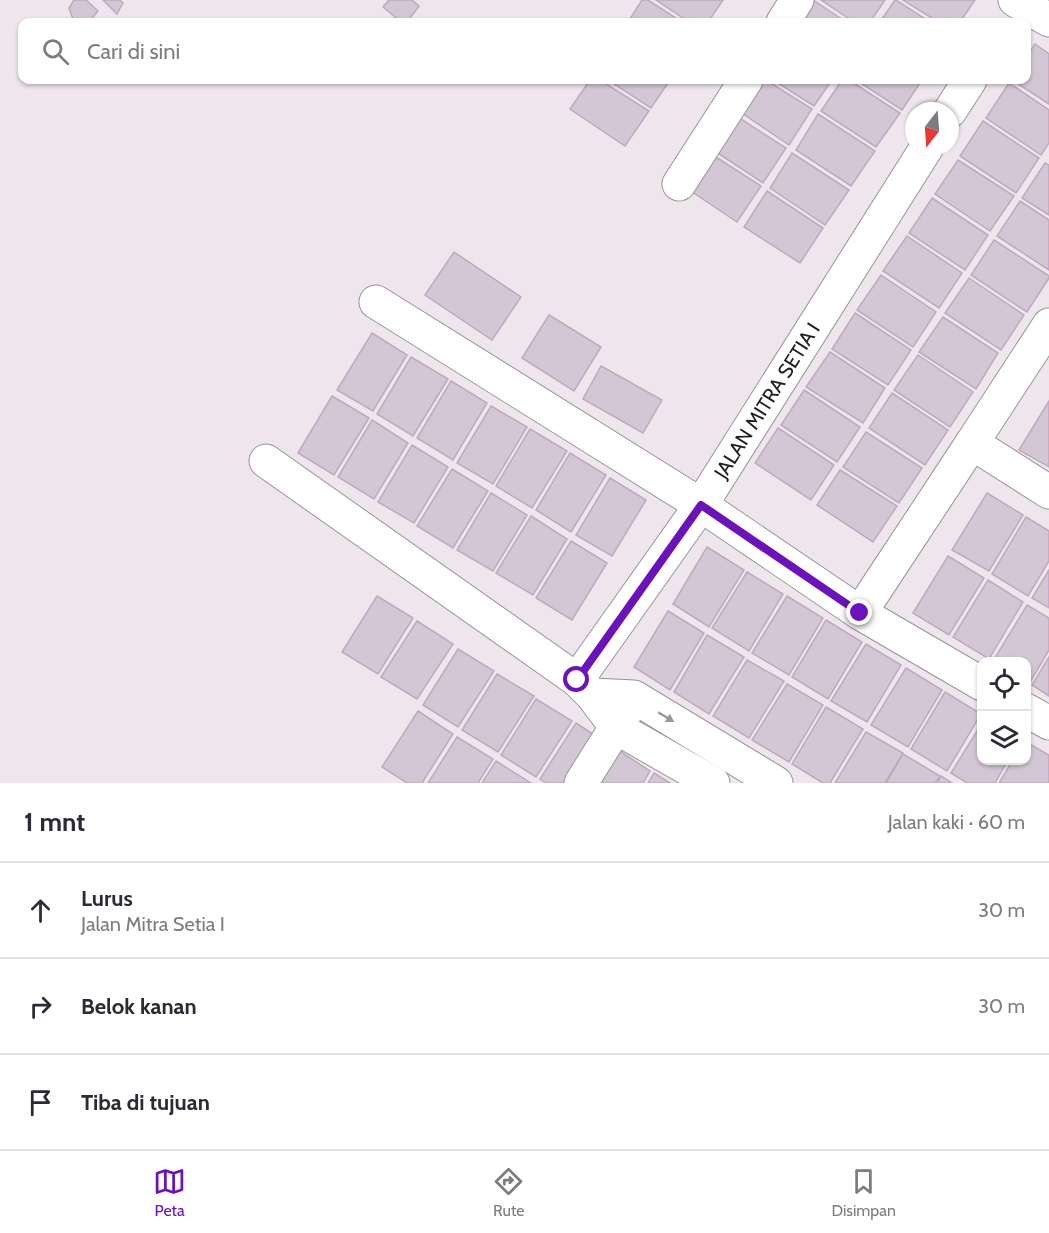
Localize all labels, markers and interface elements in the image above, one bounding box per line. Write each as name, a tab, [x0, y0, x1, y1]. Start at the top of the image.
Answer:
search box	[18, 18, 1031, 84]
icon: search	[39, 35, 72, 68]
text: Cari di sini	[87, 38, 180, 65]
north arrow	[905, 102, 959, 156]
street label: JALAN MITRA SETIA I	[708, 318, 825, 484]
route end	[846, 599, 872, 625]
map controls	[977, 657, 1031, 765]
button: locate	[977, 657, 1031, 711]
route start	[563, 666, 589, 692]
one-way arrow	[658, 711, 674, 722]
button: layers	[977, 711, 1031, 765]
text: 1 mnt	[24, 806, 85, 838]
text: Jalan kaki · 60 m	[888, 810, 1025, 834]
text: Lurus	[81, 885, 133, 912]
icon: ahead	[24, 894, 57, 927]
text: 30 m	[978, 898, 1025, 922]
text: Jalan Mitra Setia I	[81, 912, 225, 936]
icon: right	[24, 990, 57, 1023]
text: Belok kanan	[81, 993, 197, 1020]
text: 30 m	[978, 994, 1025, 1018]
icon: arrive	[24, 1086, 57, 1119]
text: Tiba di tujuan	[81, 1089, 210, 1116]
tab: Peta	[153, 1165, 186, 1220]
tab: Rute	[492, 1165, 525, 1220]
tab: Disimpan	[831, 1165, 896, 1220]

